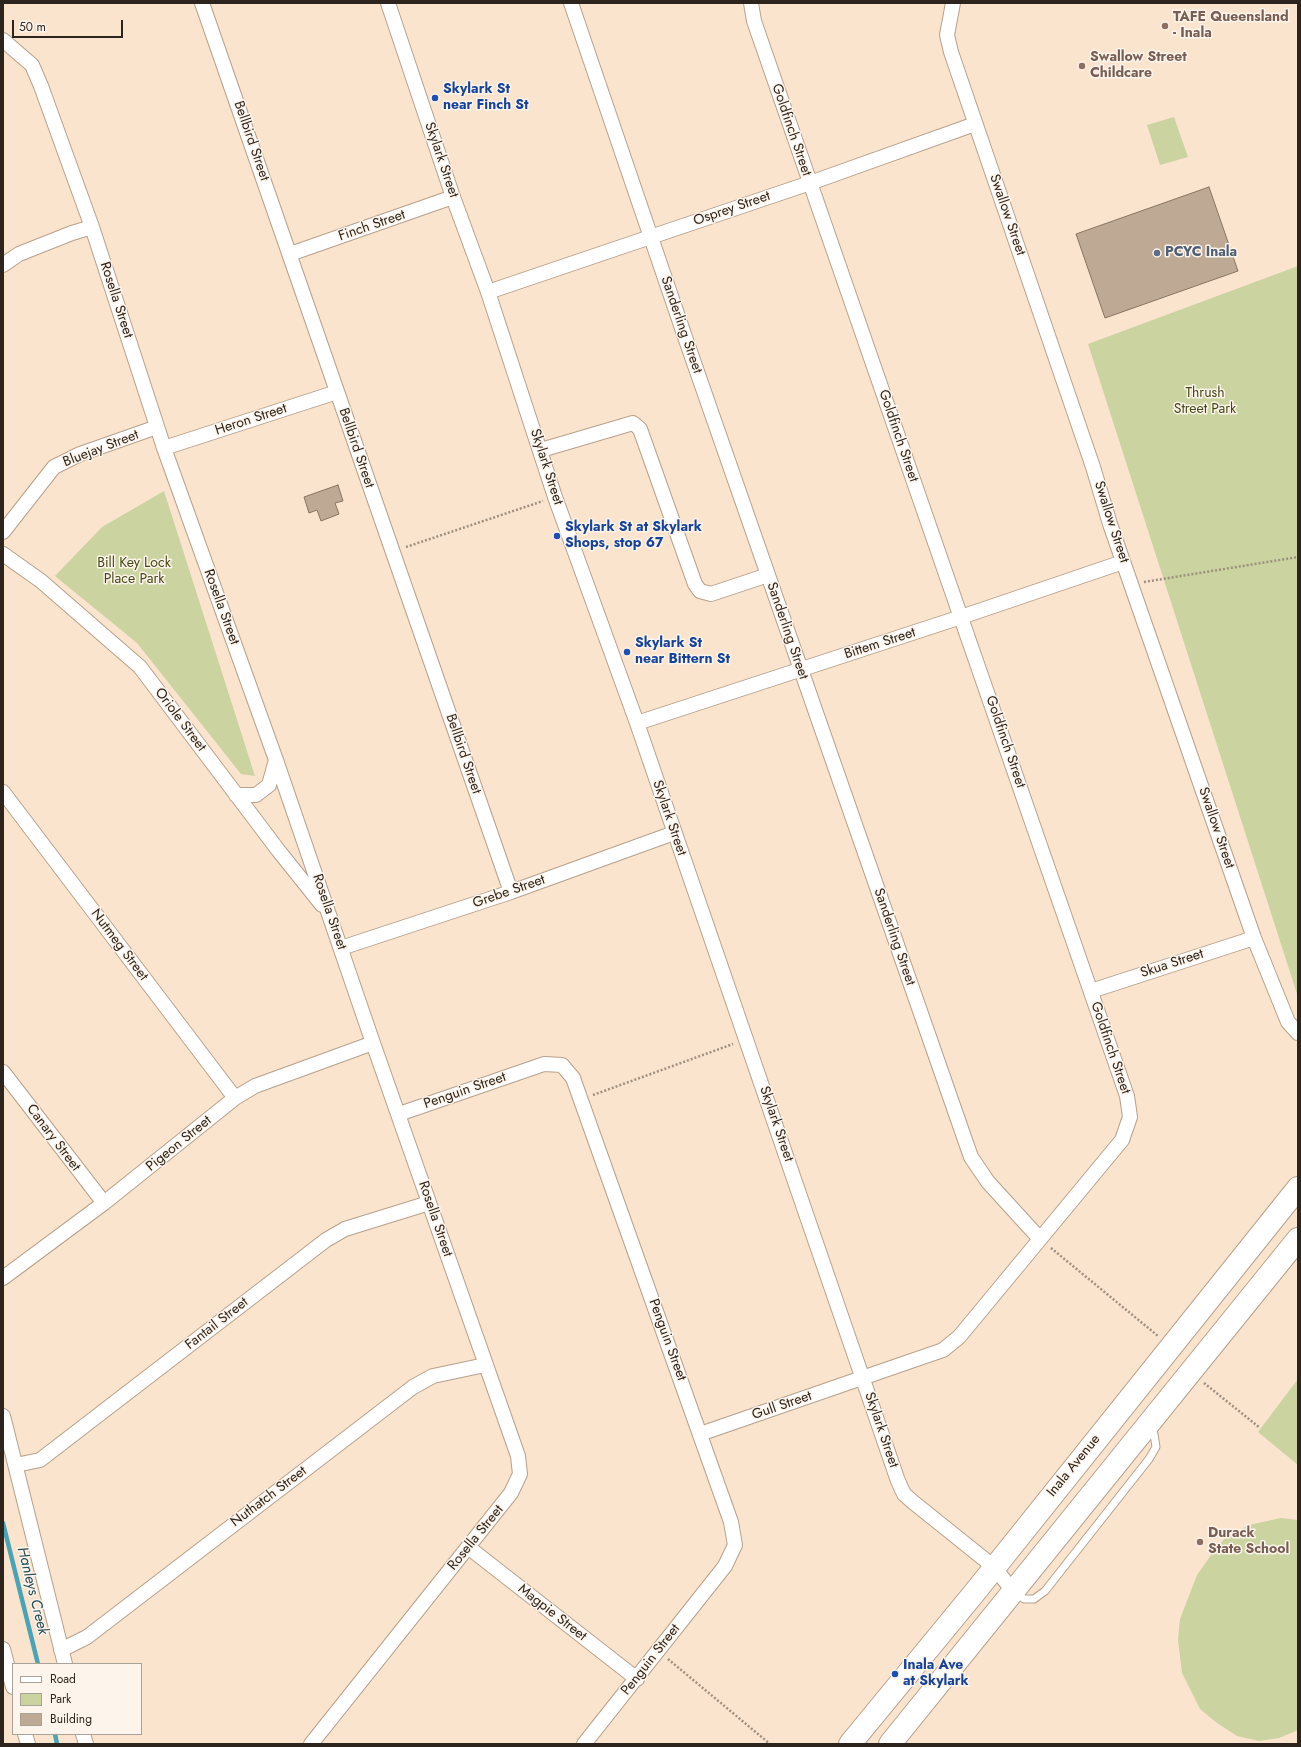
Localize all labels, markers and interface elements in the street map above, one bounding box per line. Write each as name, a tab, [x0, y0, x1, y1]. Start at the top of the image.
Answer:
place label: TAFE Queensland - Inala	[1173, 10, 1289, 42]
scale bar	[14, 12, 125, 38]
text: 50 m	[19, 18, 46, 36]
marker: TAFE Queensland - Inala	[1160, 21, 1170, 31]
place label: Swallow Street Childcare	[1090, 50, 1187, 82]
marker: Swallow Street Childcare	[1077, 61, 1087, 71]
place label: Skylark St near Finch St	[443, 82, 529, 114]
street label: Goldfinch Street	[767, 82, 815, 178]
marker: Skylark St near Finch St	[430, 93, 440, 103]
street label: Bellbird Street	[229, 99, 273, 183]
street label: Skylark Street	[420, 120, 462, 200]
street label: Swallow Street	[985, 172, 1029, 258]
street label: Osprey Street	[691, 188, 773, 230]
street label: Finch Street	[336, 207, 408, 245]
place label: PCYC Inala	[1165, 245, 1237, 261]
marker: PCYC Inala	[1152, 248, 1162, 258]
street label: Rosella Street	[96, 260, 136, 340]
street label: Sanderling Street	[657, 274, 705, 376]
park label: Thrush Street Park	[1174, 386, 1236, 418]
street label: Goldfinch Street	[874, 388, 922, 484]
street label: Heron Street	[213, 401, 289, 439]
street label: Bellbird Street	[334, 406, 378, 490]
street label: Bluejay Street	[61, 427, 141, 471]
street label: Skylark Street	[526, 427, 566, 507]
street label: Swallow Street	[1090, 479, 1132, 565]
place label: Skylark St at Skylark Shops, stop 67	[565, 520, 702, 552]
marker: Skylark St at Skylark Shops, stop 67	[552, 531, 562, 541]
park label: Bill Key Lock Place Park	[97, 556, 171, 588]
street label: Rosella Street	[200, 567, 242, 647]
street label: Sanderling Street	[763, 580, 811, 682]
street label: Bittem Street	[842, 625, 918, 663]
place label: Skylark St near Bittern St	[635, 636, 730, 668]
marker: Skylark St near Bittern St	[622, 647, 632, 657]
street label: Oriole Street	[151, 685, 209, 755]
street label: Goldfinch Street	[981, 694, 1029, 790]
street label: Bellbird Street	[441, 712, 485, 796]
street label: Skylark Street	[648, 778, 690, 858]
street label: Swallow Street	[1194, 785, 1238, 871]
street label: Rosella Street	[308, 872, 350, 952]
street label: Grebe Street	[471, 872, 547, 912]
street label: Sanderling Street	[870, 886, 918, 988]
street label: Nutmeg Street	[87, 906, 151, 984]
street label: Skua Street	[1138, 946, 1206, 982]
street label: Goldfinch Street	[1086, 1000, 1134, 1096]
street label: Penguin Street	[422, 1069, 508, 1113]
street label: Skylark Street	[755, 1084, 797, 1164]
street label: Canary Street	[22, 1101, 84, 1175]
street label: Pigeon Street	[143, 1113, 215, 1175]
street label: Rosella Street	[414, 1179, 456, 1259]
street label: Fantail Street	[182, 1294, 252, 1354]
street label: Penguin Street	[644, 1297, 690, 1383]
street label: Gull Street	[750, 1388, 814, 1424]
street label: Skylark Street	[860, 1390, 902, 1470]
street label: Inala Avenue	[1044, 1431, 1104, 1501]
street label: Nuthatch Street	[228, 1463, 310, 1531]
street label: Rosella Street	[445, 1502, 507, 1574]
place label: Durack State School	[1208, 1526, 1289, 1558]
marker: Durack State School	[1195, 1537, 1205, 1547]
water label: Hanleys Creek	[12, 1545, 52, 1637]
street label: Magpie Street	[514, 1581, 590, 1645]
street label: Penguin Street	[618, 1621, 684, 1699]
place label: Inala Ave at Skylark	[903, 1658, 969, 1690]
legend	[12, 1663, 142, 1735]
marker: Inala Ave at Skylark	[890, 1669, 900, 1679]
text: Road	[50, 1670, 76, 1688]
text: Park	[50, 1690, 71, 1708]
text: Building	[50, 1710, 92, 1728]

